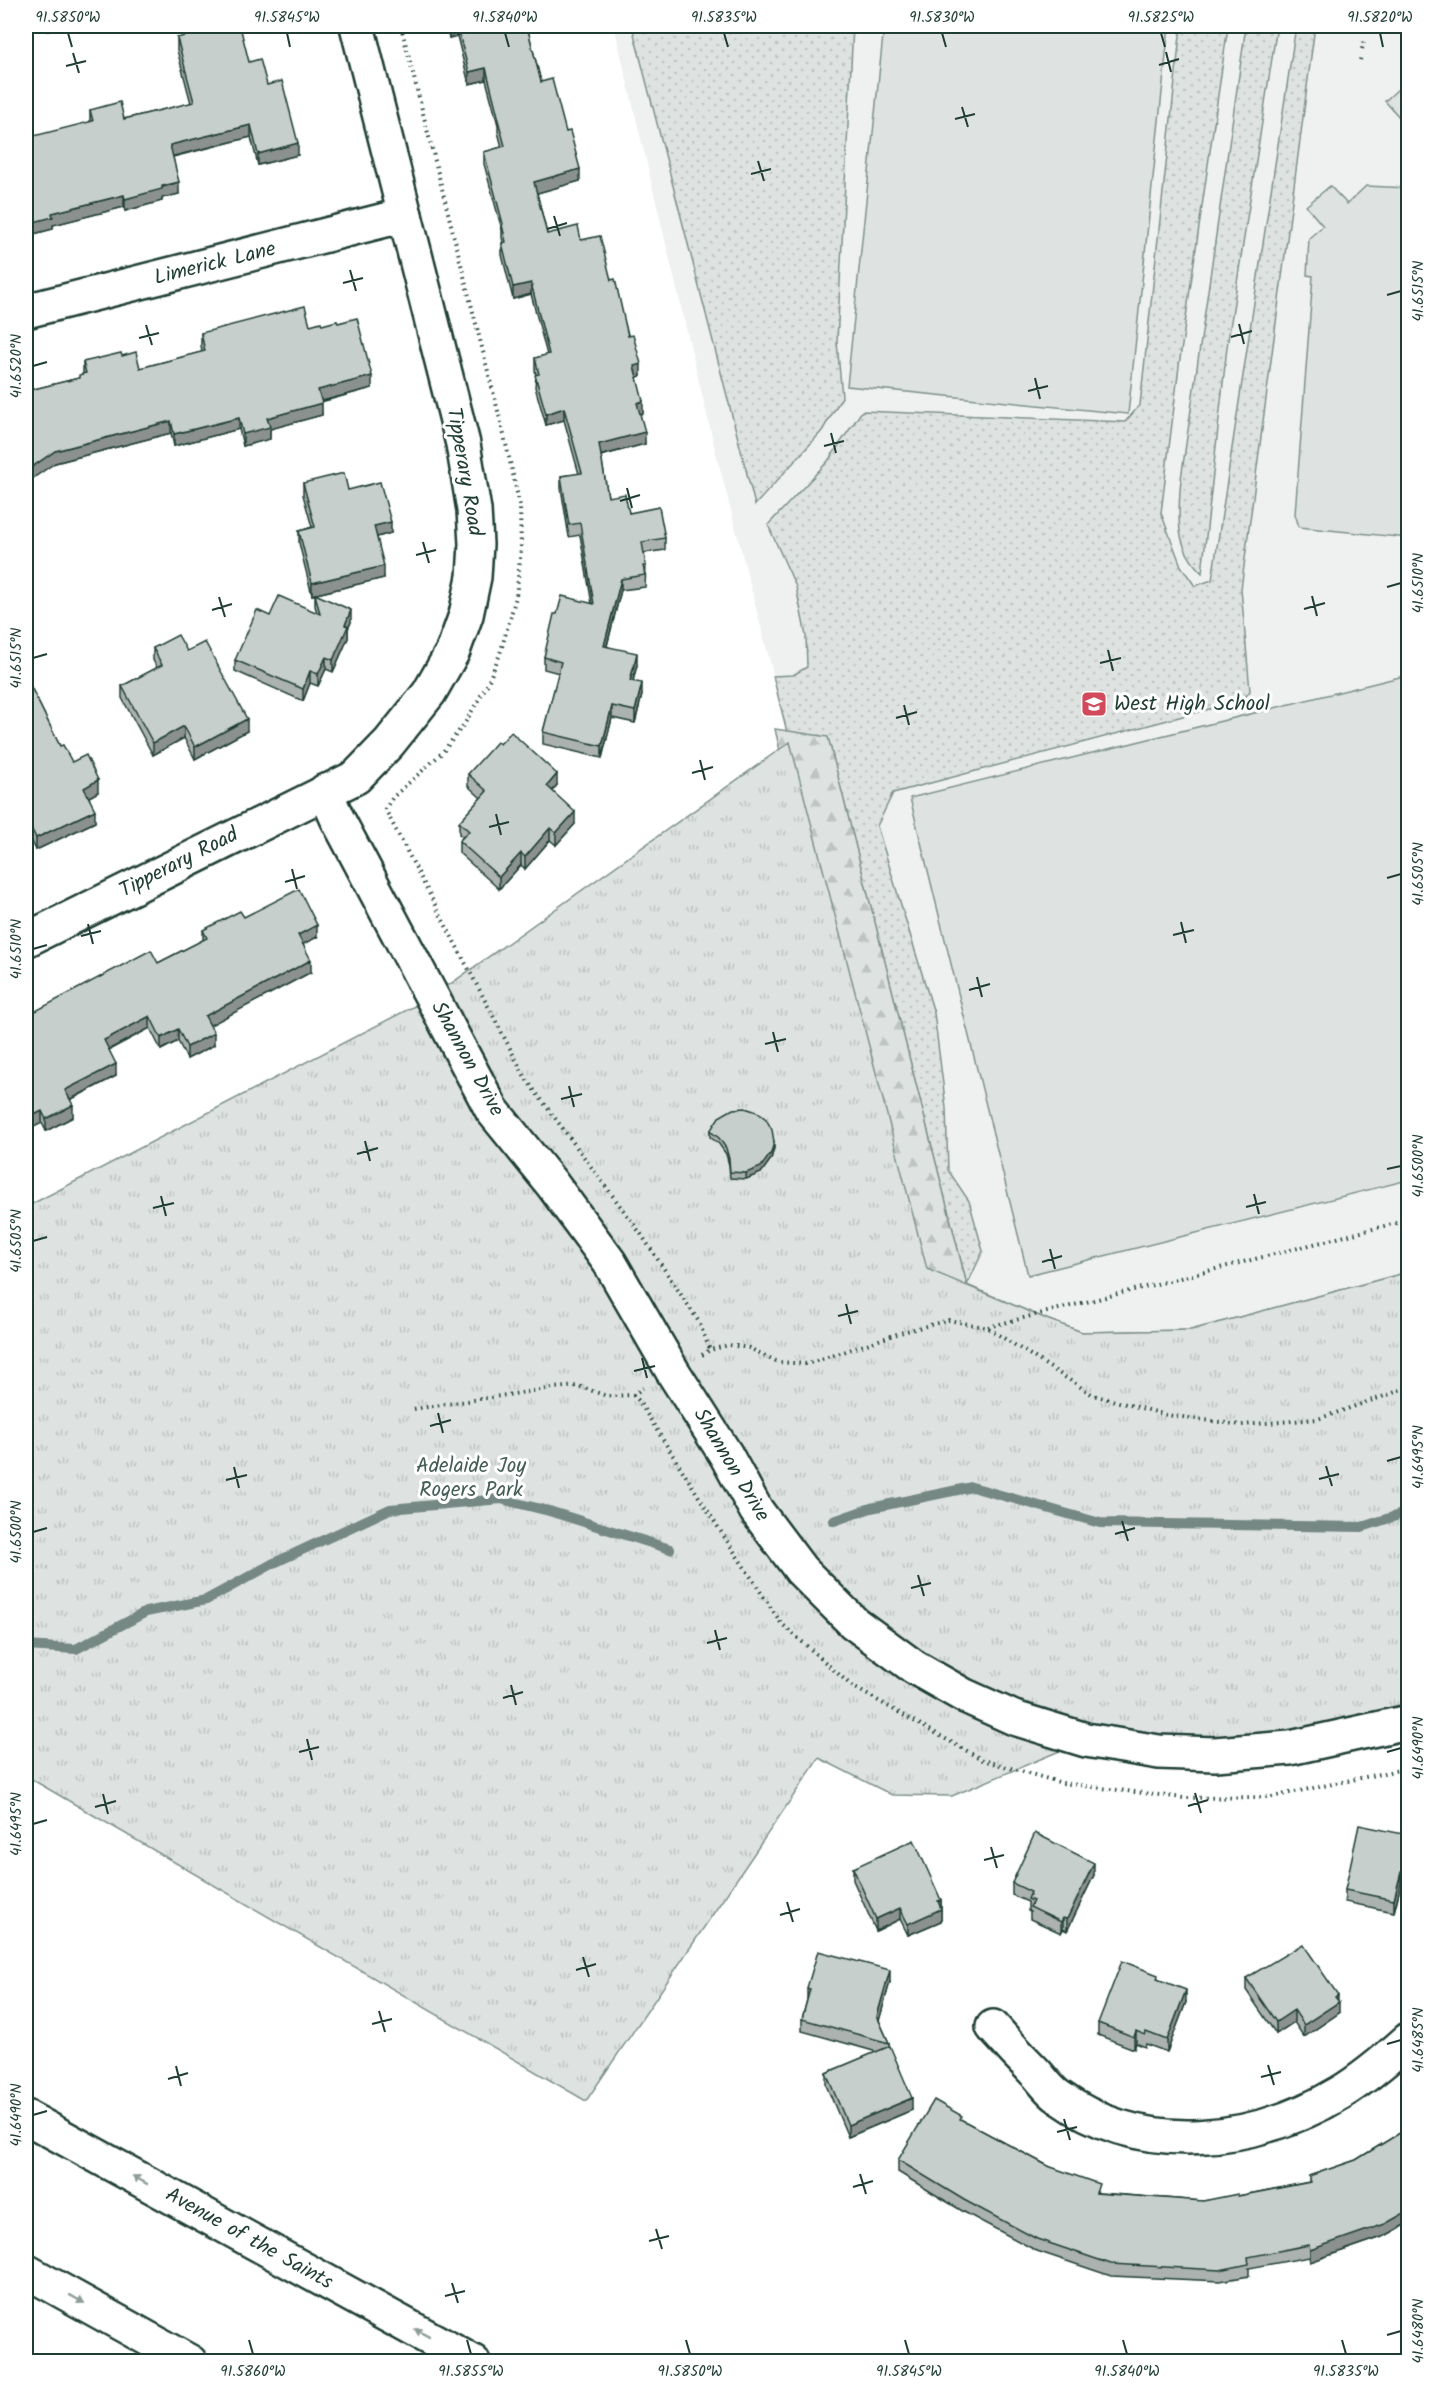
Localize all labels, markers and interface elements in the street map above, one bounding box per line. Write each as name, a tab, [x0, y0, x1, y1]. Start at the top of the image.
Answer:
text: 91.5850°W	[35, 6, 101, 30]
text: 91.5845°W	[254, 6, 320, 30]
text: 91.5840°W	[472, 6, 538, 30]
text: 91.5835°W	[691, 6, 757, 30]
text: 91.5830°W	[909, 6, 975, 30]
text: 91.5825°W	[1128, 6, 1194, 30]
text: 91.5820°W	[1347, 6, 1413, 30]
street label: Limerick Lane	[151, 233, 280, 295]
text: 41.6515°N	[1407, 261, 1431, 321]
text: 41.6520°N	[5, 334, 29, 398]
street label: Tipperary Road	[436, 405, 492, 539]
text: 41.6510°N	[1407, 553, 1431, 613]
text: 41.6515°N	[5, 628, 29, 688]
place label: West High School	[1114, 688, 1270, 721]
school or university icon: West High School	[1079, 689, 1109, 719]
street label: Tipperary Road	[114, 819, 245, 907]
text: 41.6505°N	[1407, 842, 1431, 906]
text: 41.6510°N	[5, 919, 29, 979]
street label: Shannon Drive	[422, 995, 513, 1123]
text: 41.6500°N	[1407, 1134, 1431, 1198]
text: 41.6505°N	[5, 1209, 29, 1273]
street label: Shannon Drive	[684, 1402, 778, 1529]
text: 41.6495°N	[1407, 1425, 1431, 1489]
park label: Adelaide Joy Rogers Park	[416, 1450, 526, 1507]
text: 41.6500°N	[5, 1500, 29, 1564]
text: 41.6490°N	[1407, 1716, 1431, 1780]
text: 41.6495°N	[5, 1792, 29, 1856]
text: 41.6485°N	[1407, 2007, 1431, 2073]
text: 41.6490°N	[5, 2083, 29, 2147]
one-way arrow	[131, 2175, 148, 2185]
street label: Avenue of the Saints	[159, 2179, 339, 2299]
one-way arrow	[69, 2294, 85, 2305]
text: 41.6480°N	[1407, 2299, 1431, 2363]
one-way arrow	[414, 2328, 430, 2339]
text: 91.5860°W	[220, 2360, 286, 2384]
text: 91.5855°W	[438, 2360, 504, 2384]
text: 91.5850°W	[657, 2360, 723, 2384]
text: 91.5845°W	[876, 2360, 942, 2384]
text: 91.5840°W	[1094, 2360, 1160, 2384]
text: 91.5835°W	[1313, 2360, 1379, 2384]

